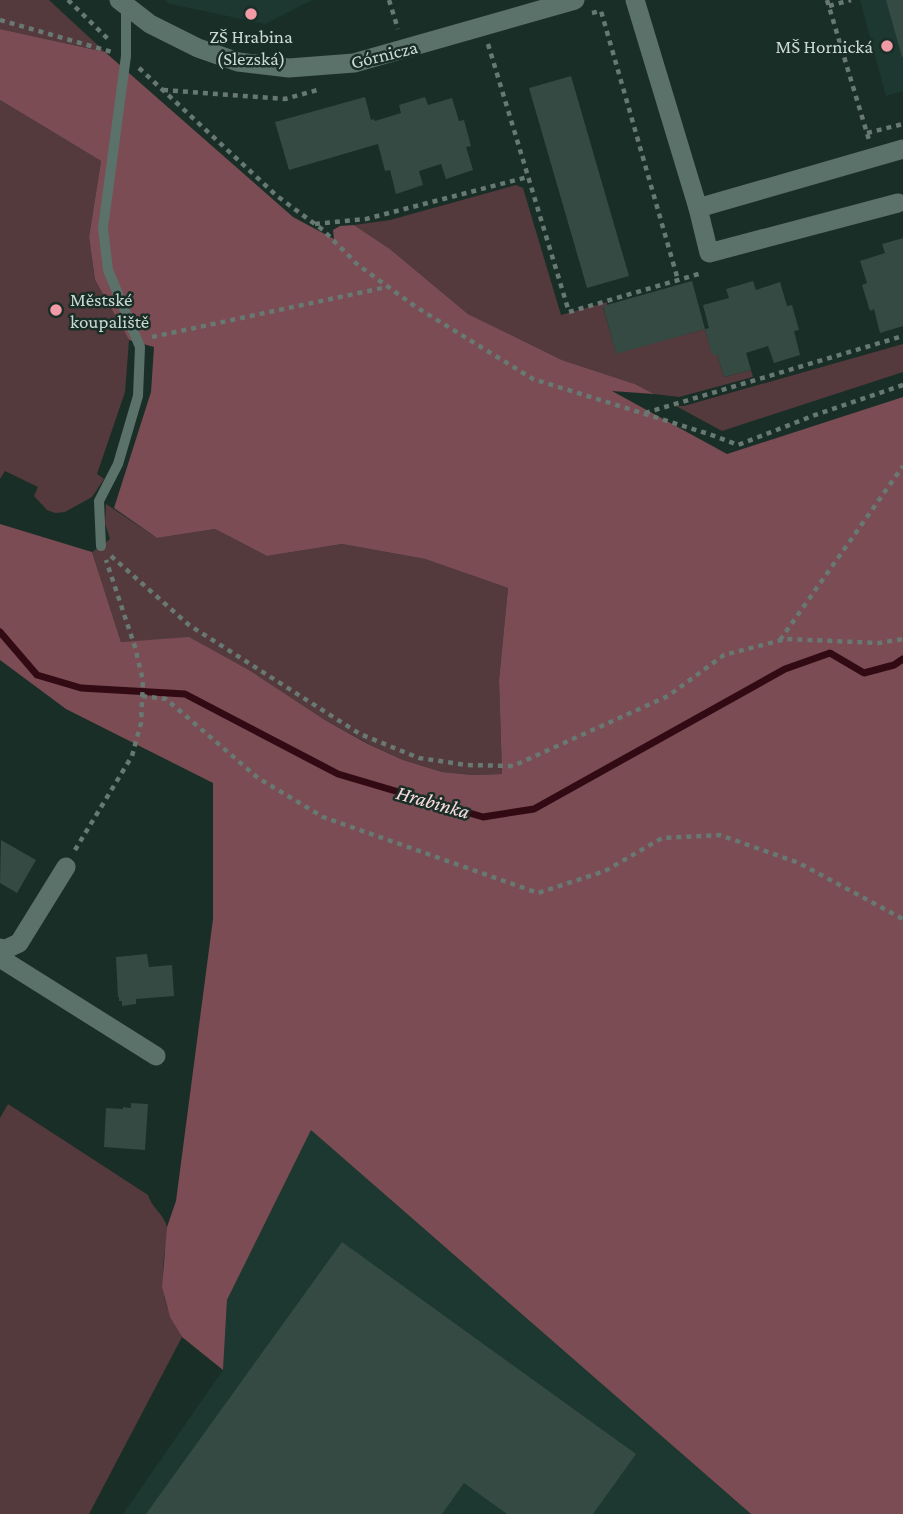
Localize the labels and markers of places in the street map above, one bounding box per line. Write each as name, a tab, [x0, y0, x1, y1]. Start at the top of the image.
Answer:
marker: ZŠ Hrabina (Slezská)	[243, 6, 259, 22]
place label: ZŠ Hrabina (Slezská)	[209, 26, 293, 70]
place label: MŠ Hornická	[775, 36, 873, 57]
marker: MŠ Hornická	[879, 38, 895, 54]
place label: Městské koupaliště	[70, 289, 149, 332]
marker: Městské koupaliště	[48, 302, 64, 318]

